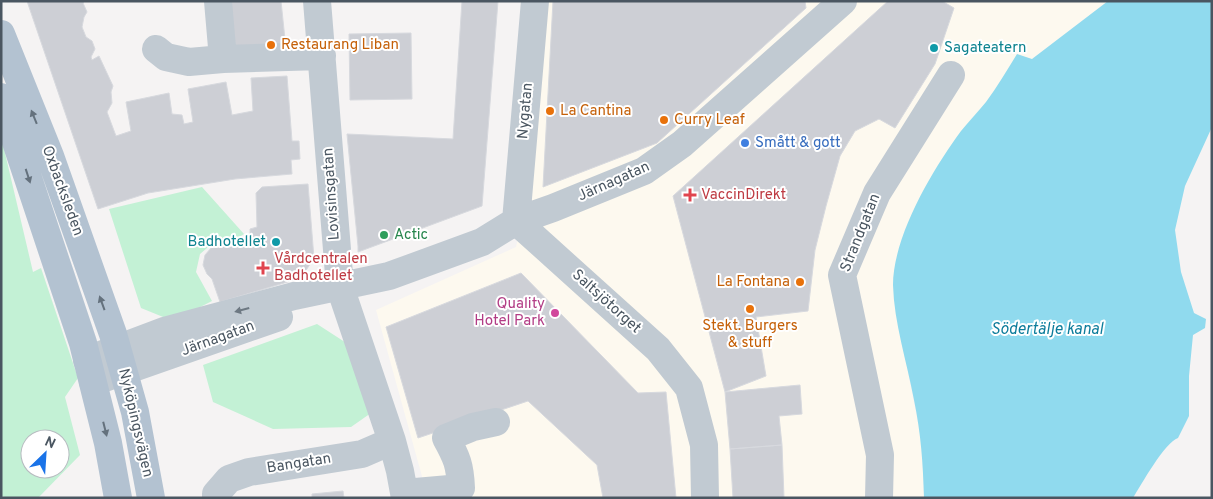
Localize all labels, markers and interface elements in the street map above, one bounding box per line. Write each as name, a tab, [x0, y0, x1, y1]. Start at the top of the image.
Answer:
place label: Restaurang Liban	[281, 36, 399, 55]
marker: Restaurang Liban	[265, 39, 277, 51]
place label: Sagateatern	[944, 39, 1026, 58]
marker: Sagateatern	[928, 42, 940, 54]
street label: Nygatan	[514, 82, 538, 140]
place label: La Cantina	[560, 102, 631, 121]
marker: La Cantina	[544, 105, 556, 117]
one-way arrow	[30, 110, 38, 124]
place label: Curry Leaf	[674, 111, 745, 130]
marker: Curry Leaf	[658, 114, 670, 126]
place label: Smått & gott	[755, 134, 841, 153]
marker: Smått & gott	[739, 137, 751, 149]
street label: Oxbacksleden	[37, 143, 87, 239]
street label: Lovisinsgatan	[319, 147, 345, 241]
street label: Järnagatan	[575, 158, 653, 206]
one-way arrow	[24, 169, 32, 184]
place label: VaccinDirekt	[701, 186, 786, 205]
marker: VaccinDirekt	[683, 188, 697, 202]
street label: Strandgatan	[837, 191, 885, 275]
place label: Actic	[394, 226, 428, 245]
marker: Actic	[378, 229, 390, 241]
place label: Badhotellet	[188, 233, 266, 252]
marker: Badhotellet	[270, 236, 282, 248]
place label: Vårdcentralen Badhotellet	[274, 250, 368, 286]
marker: Vårdcentralen Badhotellet	[256, 261, 270, 275]
street label: Saltsjötorget	[567, 266, 645, 338]
place label: La Fontana	[716, 273, 790, 292]
marker: La Fontana	[794, 276, 806, 288]
one-way arrow	[98, 295, 105, 310]
place label: Quality Hotel Park	[474, 295, 545, 331]
marker: Stekt. Burgers & stuff	[744, 303, 756, 315]
one-way arrow	[234, 306, 249, 314]
marker: Quality Hotel Park	[549, 307, 561, 319]
street label: Järnagatan	[179, 317, 257, 361]
place label: Stekt. Burgers & stuff	[702, 317, 798, 353]
water label: Södertälje kanal	[991, 320, 1104, 340]
street label: Nyköpingsvägen	[113, 367, 157, 479]
one-way arrow	[101, 422, 109, 437]
north arrow	[20, 429, 70, 479]
text: N	[42, 434, 58, 453]
street label: Bangatan	[265, 450, 333, 478]

